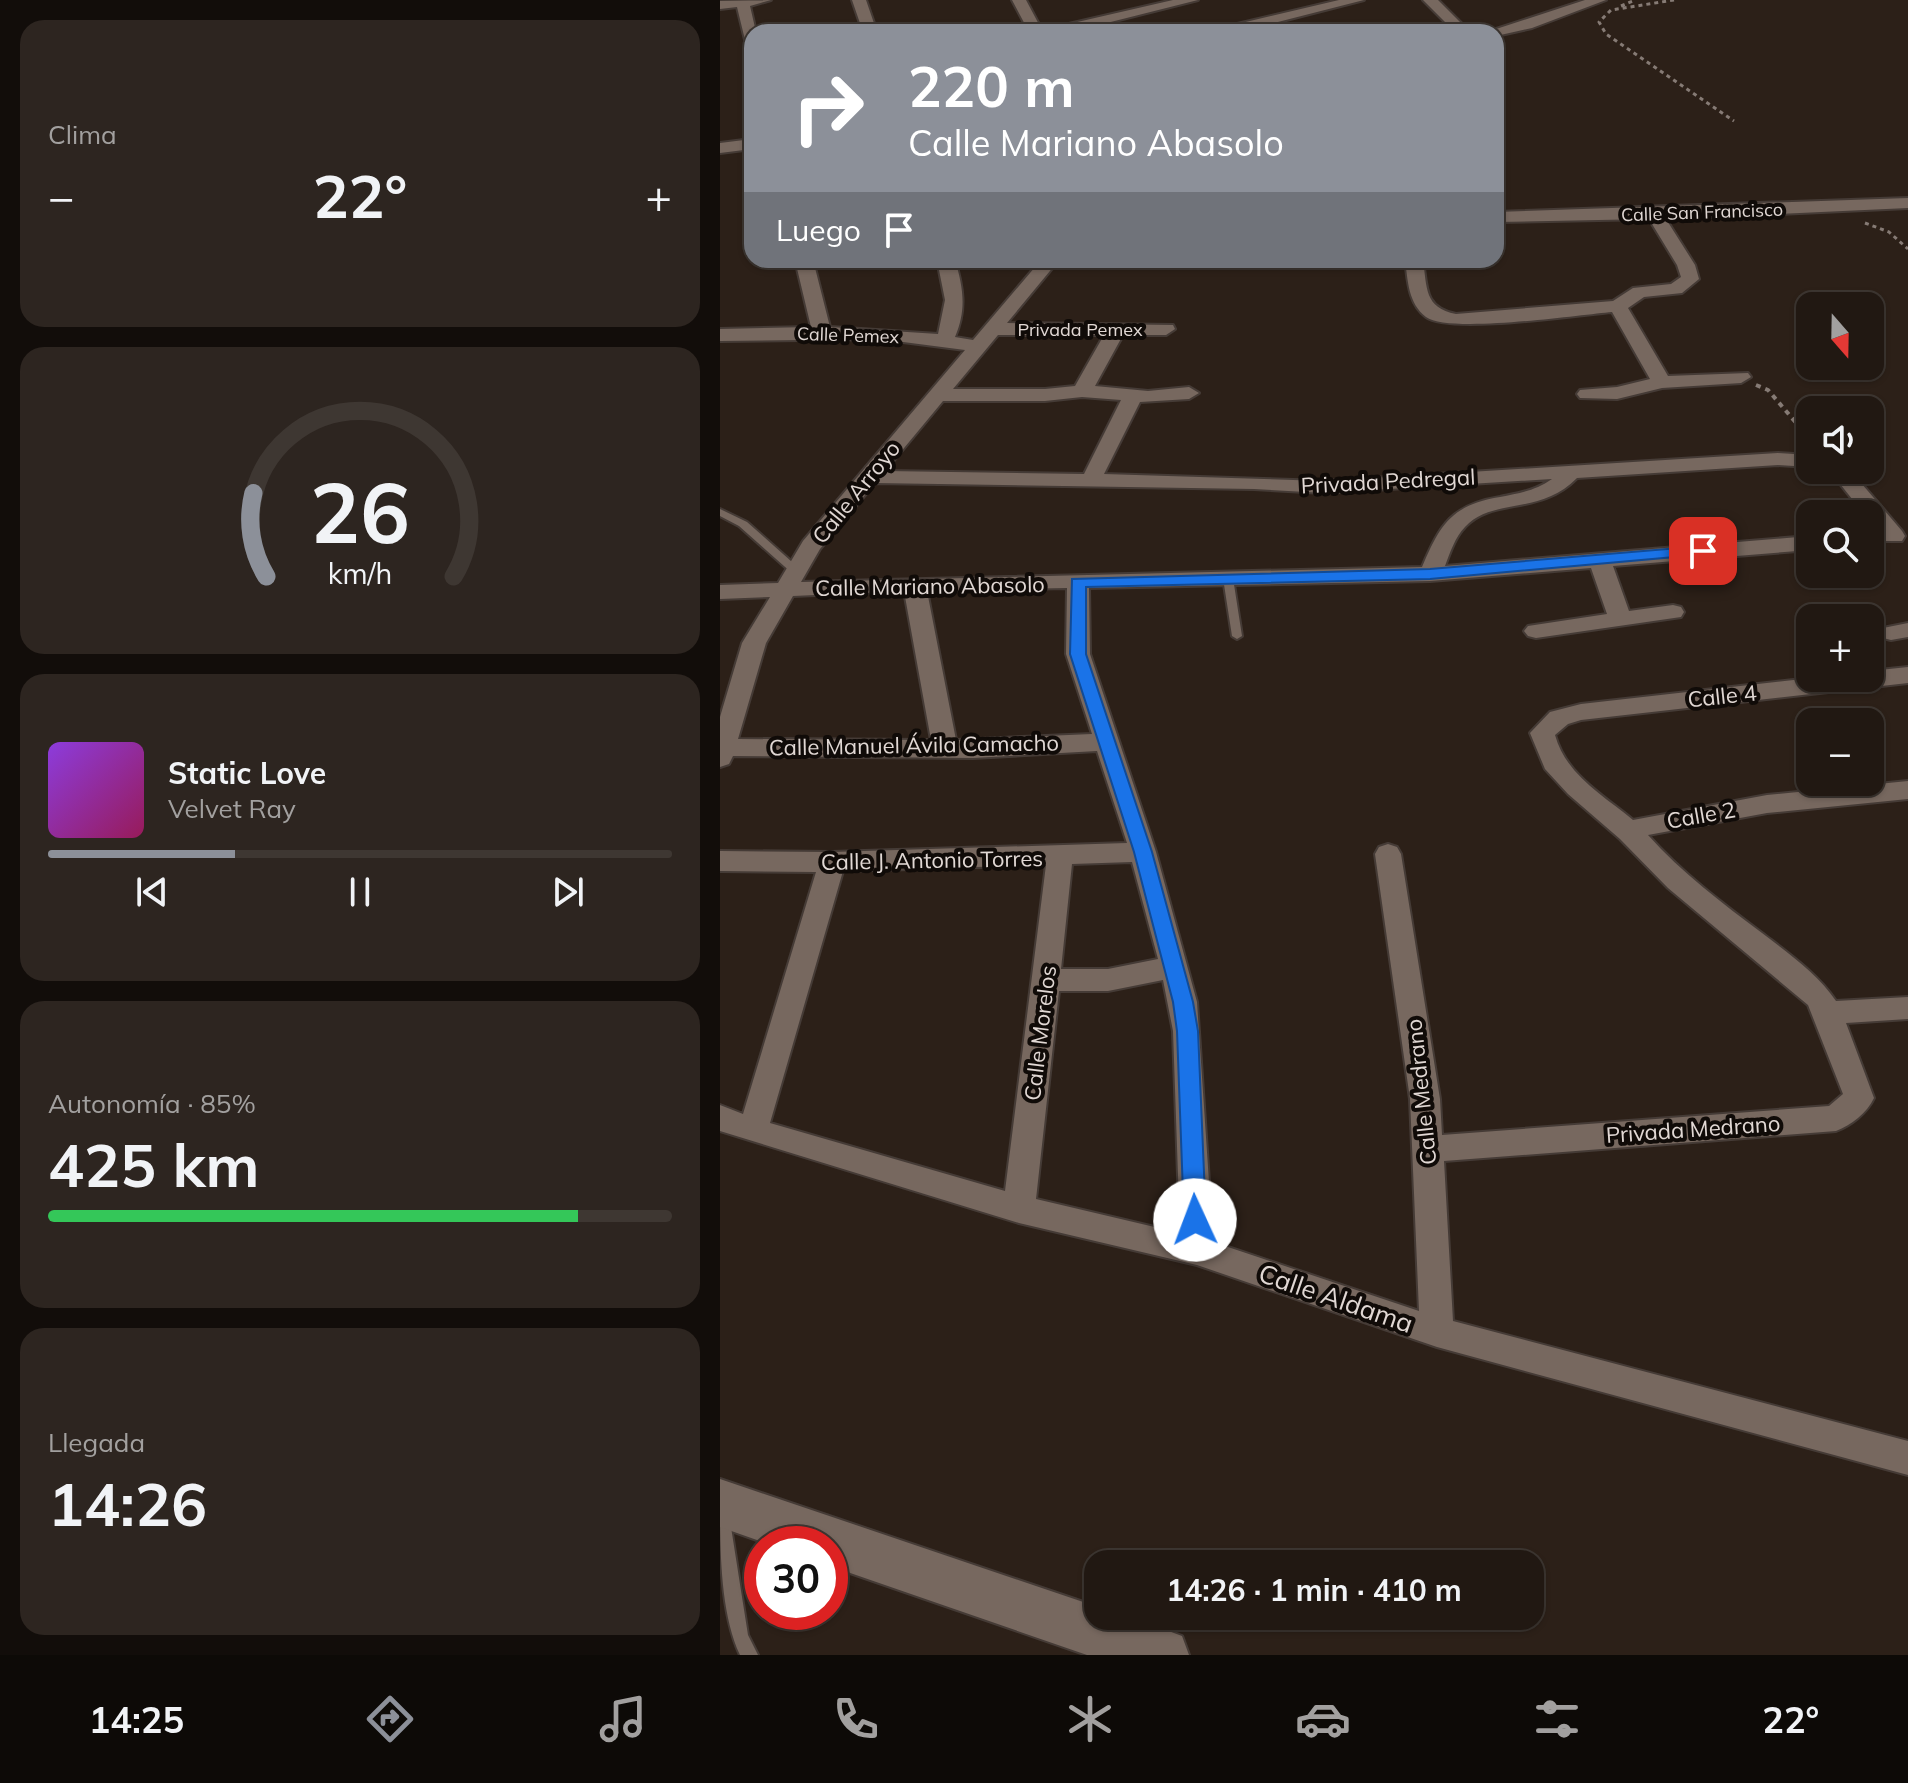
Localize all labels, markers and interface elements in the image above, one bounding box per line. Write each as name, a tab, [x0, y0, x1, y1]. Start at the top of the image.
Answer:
text: 220 m	[908, 51, 1075, 121]
icon: right	[776, 56, 880, 160]
text: Clima	[48, 118, 117, 151]
text: Calle Mariano Abasolo	[908, 120, 1284, 165]
text: 22°	[313, 158, 407, 233]
text: −	[48, 169, 74, 224]
text: +	[646, 169, 672, 224]
street label: Calle San Francisco	[1621, 198, 1783, 226]
icon: arrive	[877, 208, 921, 252]
text: Luego	[776, 211, 861, 249]
north arrow	[1796, 292, 1884, 380]
map controls	[1796, 292, 1884, 796]
street label: Privada Pemex	[1017, 318, 1143, 341]
street label: Calle Pemex	[797, 322, 900, 348]
button: sound	[1796, 396, 1884, 484]
street label: Calle Arroyo	[806, 435, 906, 549]
text: 26	[310, 458, 410, 563]
street label: Privada Pedregal	[1300, 462, 1476, 500]
button: search	[1796, 500, 1884, 588]
pin	[1669, 517, 1737, 585]
icon: arrive	[1681, 529, 1725, 573]
text: km/h	[328, 555, 392, 591]
street label: Calle Mariano Abasolo	[815, 570, 1045, 602]
button: +	[1796, 604, 1884, 692]
street label: Calle 4	[1686, 678, 1758, 714]
button: −	[1796, 708, 1884, 796]
street label: Calle Manuel Ávila Camacho	[769, 728, 1059, 762]
text: Static Love	[168, 754, 326, 792]
text: Velvet Ray	[168, 792, 296, 825]
street label: Calle 2	[1664, 795, 1738, 835]
street label: Calle J. Antonio Torres	[821, 844, 1043, 876]
icon: previous	[130, 870, 174, 914]
icon: pause	[338, 870, 382, 914]
icon: next	[546, 870, 590, 914]
street label: Calle Morelos	[1018, 964, 1062, 1102]
street label: Calle Medrano	[1399, 1018, 1443, 1166]
text: Autonomía · 85%	[48, 1087, 256, 1120]
street label: Privada Medrano	[1605, 1109, 1781, 1149]
text: 425 km	[48, 1127, 260, 1202]
position arrow	[1153, 1178, 1237, 1262]
street label: Calle Aldama	[1254, 1256, 1418, 1340]
text: Llegada	[48, 1426, 145, 1459]
text: 14:26	[48, 1466, 207, 1541]
speed limit sign: 30	[744, 1526, 848, 1630]
text: 14:26 · 1 min · 410 m	[1166, 1571, 1462, 1609]
icon: directions	[362, 1691, 418, 1747]
icon: music	[595, 1691, 651, 1747]
icon: phone	[828, 1691, 884, 1747]
icon: climate	[1062, 1691, 1118, 1747]
icon: car	[1295, 1691, 1351, 1747]
icon: filters	[1529, 1691, 1585, 1747]
text: 14:25	[89, 1697, 184, 1742]
text: 22°	[1762, 1697, 1819, 1742]

